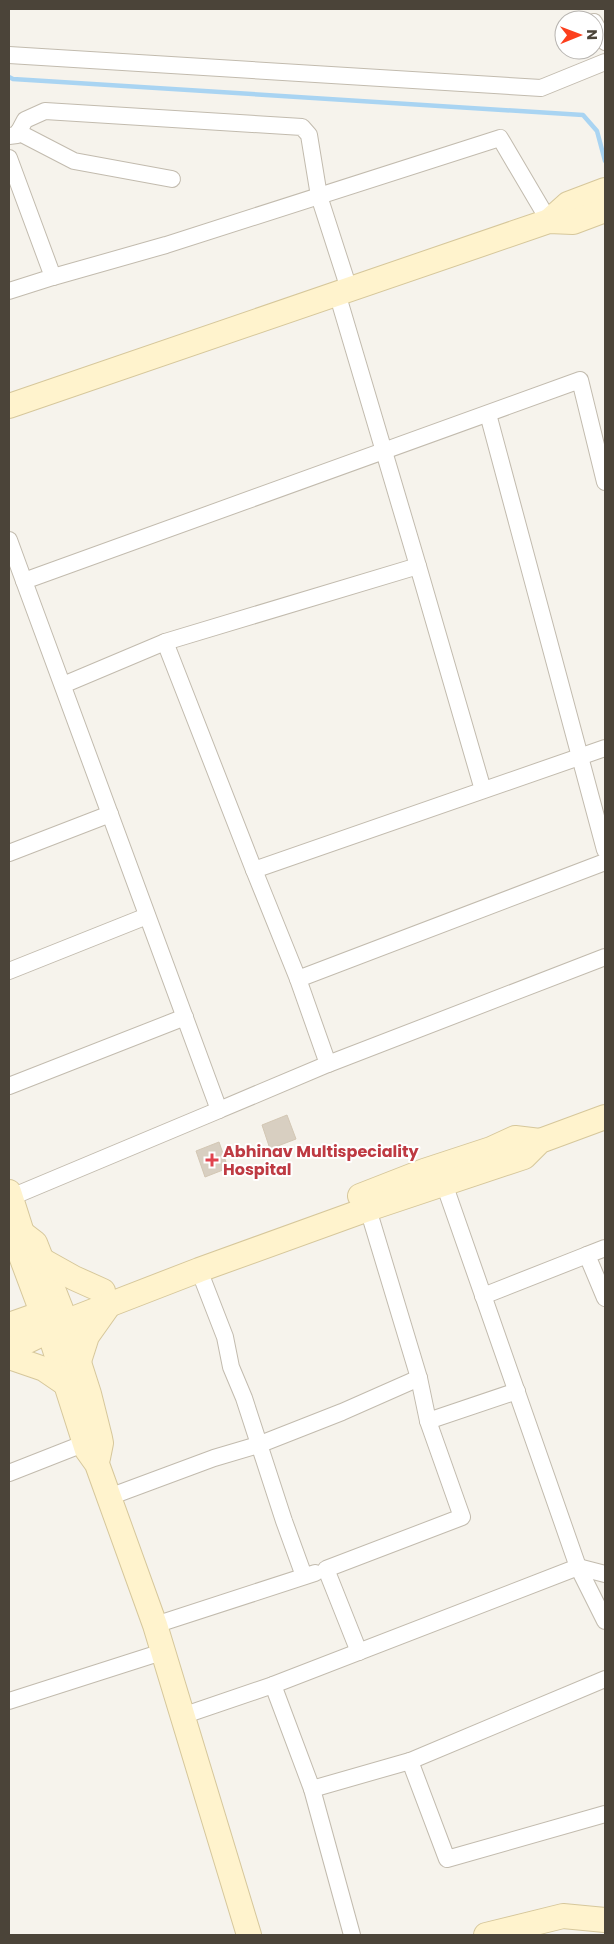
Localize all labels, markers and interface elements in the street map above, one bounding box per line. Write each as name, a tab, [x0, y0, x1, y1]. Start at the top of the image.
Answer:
north arrow	[554, 10, 604, 60]
text: N	[582, 29, 602, 40]
place label: Abhinav Multispeciality Hospital	[223, 1140, 419, 1181]
marker: Abhinav Multispeciality Hospital	[205, 1153, 219, 1167]

